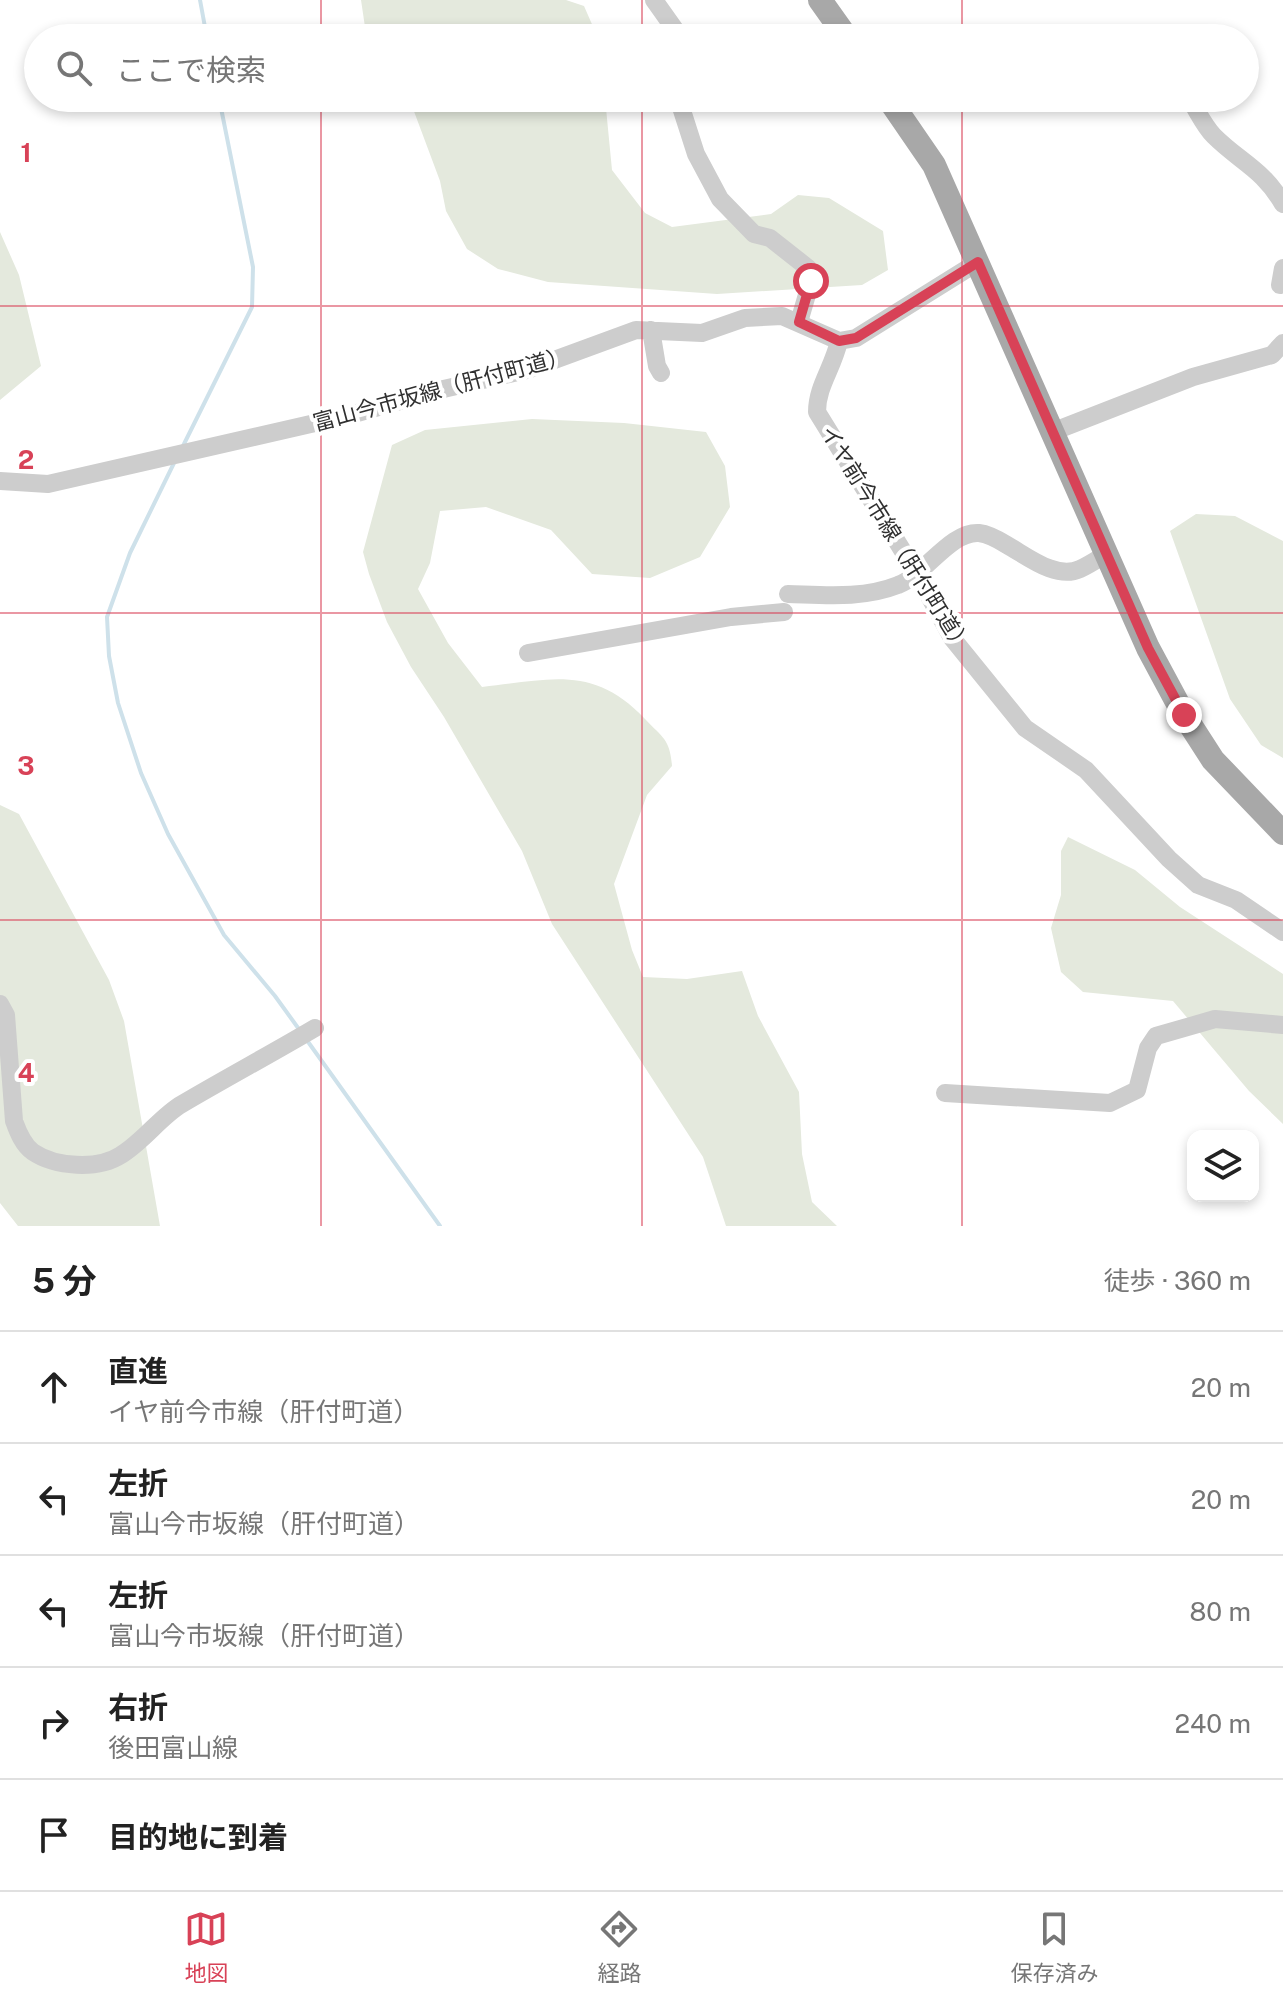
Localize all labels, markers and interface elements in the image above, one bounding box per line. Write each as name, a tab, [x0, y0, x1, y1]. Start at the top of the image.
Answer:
search box	[24, 24, 1259, 112]
icon: search	[52, 46, 96, 90]
text: ここで検索	[116, 52, 266, 88]
text: 1	[20, 137, 32, 168]
route start	[793, 263, 829, 299]
street label: 富山今市坂線（肝付町道）	[310, 342, 572, 436]
street label: イヤ前今市線（肝付町道）	[815, 420, 977, 658]
text: 2	[18, 444, 34, 475]
route end	[1166, 697, 1202, 733]
text: 3	[17, 750, 35, 781]
text: 4	[17, 1057, 35, 1088]
map controls	[1187, 1130, 1259, 1202]
button: layers	[1187, 1130, 1259, 1202]
text: 5 分	[32, 1261, 97, 1301]
text: 徒歩 · 360 m	[1104, 1265, 1251, 1296]
text: 直進	[108, 1353, 168, 1389]
icon: ahead	[32, 1365, 76, 1409]
text: 20 m	[1191, 1372, 1251, 1403]
text: イヤ前今市線（肝付町道）	[108, 1396, 419, 1427]
text: 左折	[108, 1465, 168, 1501]
icon: left	[32, 1477, 76, 1521]
text: 20 m	[1191, 1484, 1251, 1515]
text: 富山今市坂線（肝付町道）	[108, 1508, 420, 1539]
text: 左折	[108, 1577, 168, 1613]
icon: left	[32, 1589, 76, 1633]
text: 80 m	[1190, 1596, 1251, 1627]
text: 富山今市坂線（肝付町道）	[108, 1620, 420, 1651]
text: 右折	[108, 1689, 168, 1725]
icon: right	[32, 1701, 76, 1745]
text: 240 m	[1174, 1708, 1251, 1739]
text: 後田富山線	[108, 1732, 238, 1763]
icon: arrive	[32, 1813, 76, 1857]
text: 目的地に到着	[108, 1819, 288, 1855]
tab: 地図	[184, 1907, 229, 1987]
tab: 経路	[597, 1907, 642, 1987]
tab: 保存済み	[1010, 1907, 1099, 1987]

